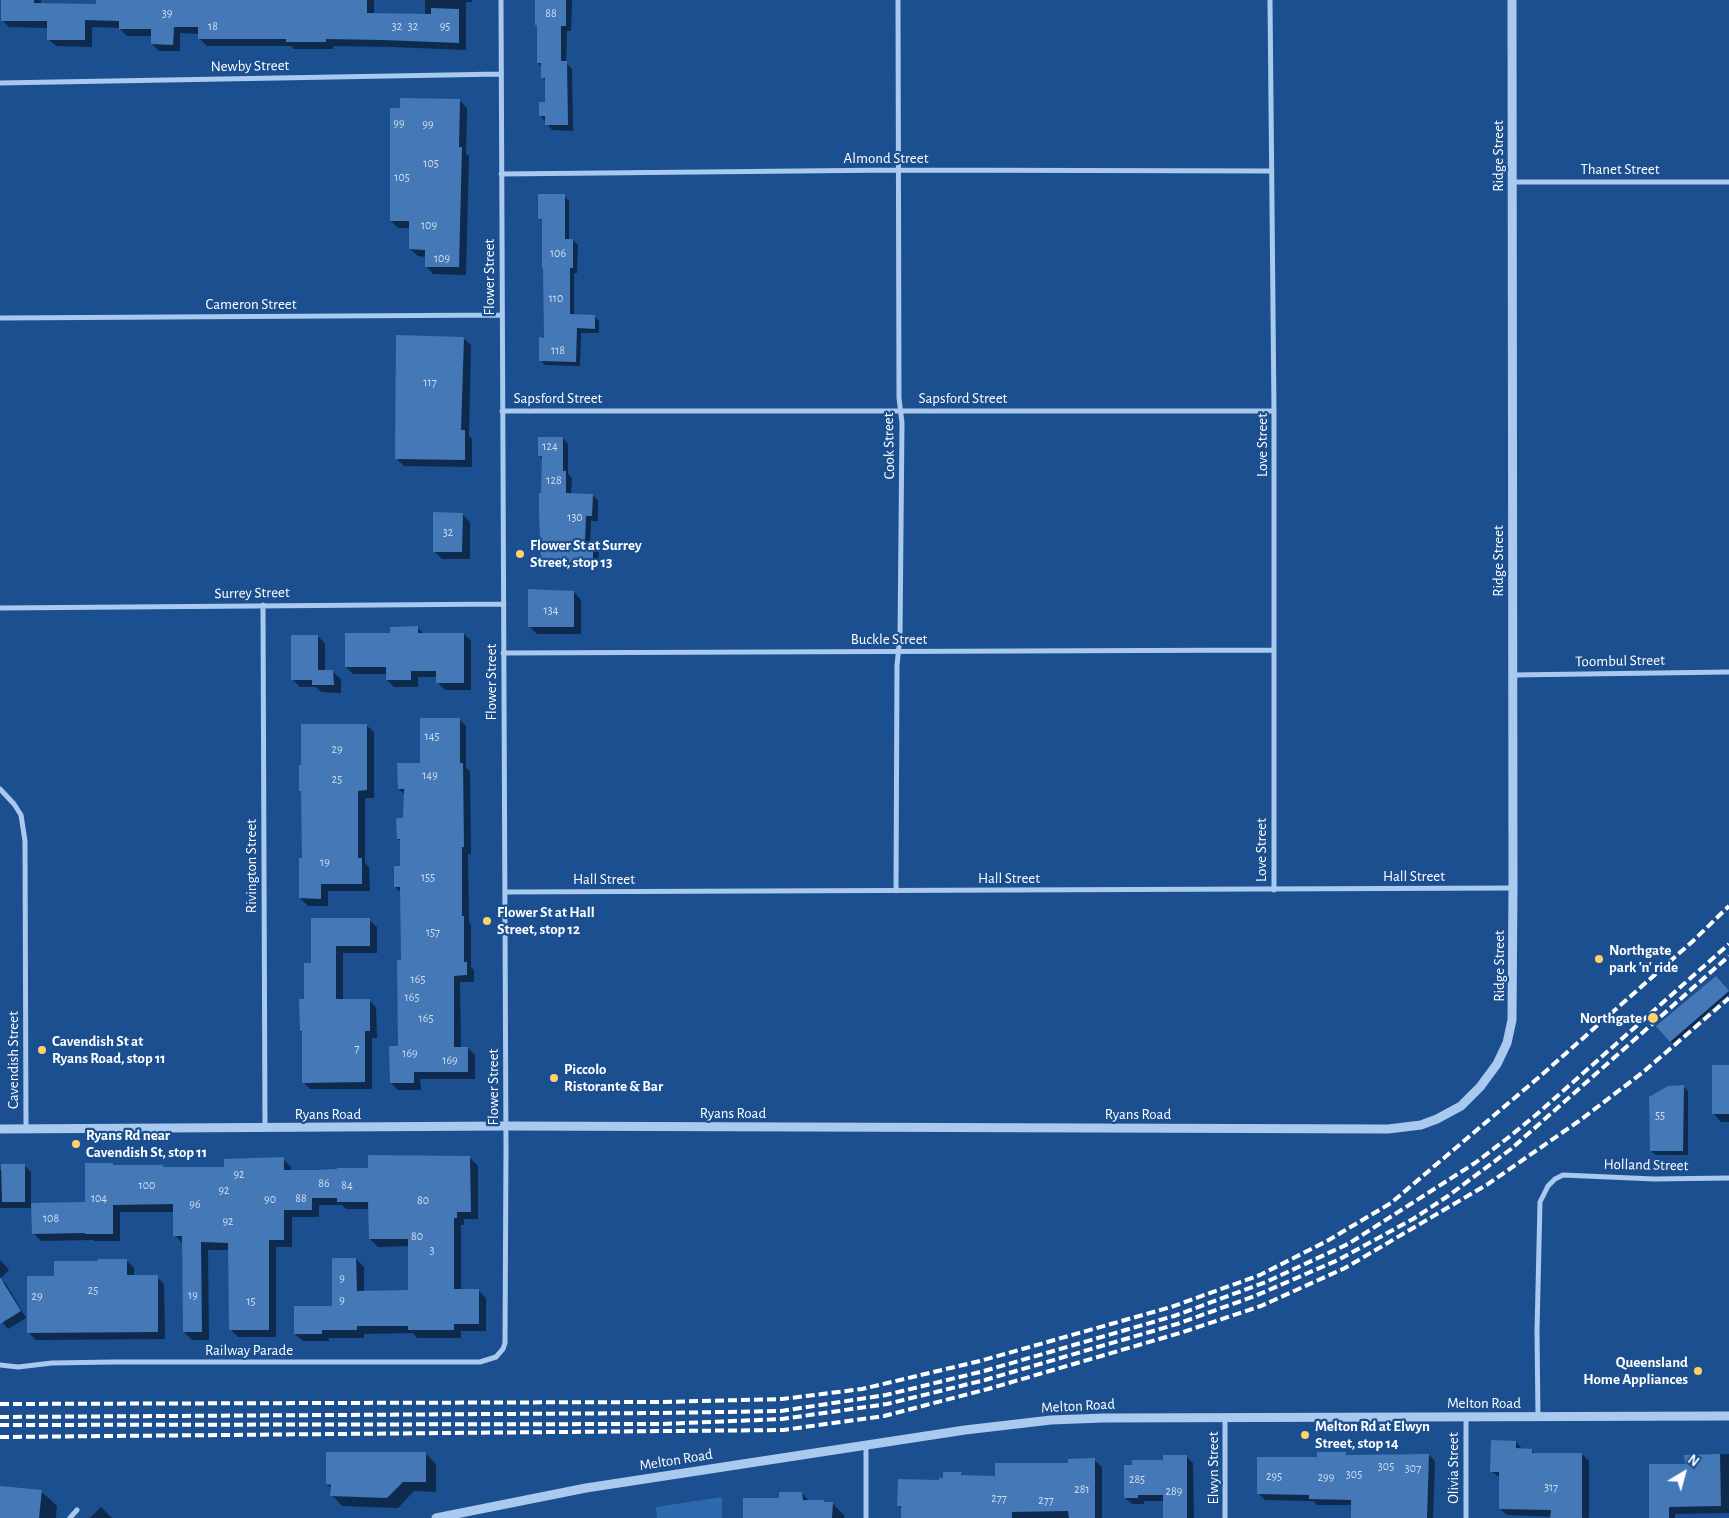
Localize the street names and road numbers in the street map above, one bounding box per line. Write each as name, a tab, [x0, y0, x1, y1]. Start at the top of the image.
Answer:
street label: Newby Street	[211, 56, 289, 76]
street label: Ridge Street	[1489, 120, 1507, 192]
street label: Almond Street	[844, 149, 928, 167]
street label: Thanet Street	[1580, 160, 1660, 178]
street label: Flower Street	[480, 239, 498, 315]
street label: Cameron Street	[205, 295, 297, 313]
street label: Sapsford Street	[514, 389, 602, 407]
street label: Sapsford Street	[919, 389, 1007, 407]
street label: Cook Street	[879, 412, 899, 480]
street label: Love Street	[1253, 413, 1271, 477]
street label: Ridge Street	[1489, 525, 1507, 597]
street label: Surrey Street	[214, 583, 290, 603]
street label: Buckle Street	[851, 630, 927, 648]
street label: Flower Street	[482, 644, 500, 720]
street label: Toombul Street	[1575, 651, 1665, 671]
street label: Love Street	[1252, 818, 1270, 882]
street label: Rivington Street	[242, 819, 260, 913]
street label: Hall Street	[1383, 867, 1445, 885]
street label: Hall Street	[978, 869, 1040, 887]
street label: Hall Street	[573, 870, 635, 888]
street label: Ridge Street	[1490, 930, 1508, 1002]
street label: Cavendish Street	[4, 1011, 22, 1109]
street label: Flower Street	[484, 1049, 502, 1125]
street label: Ryans Road	[700, 1104, 766, 1122]
street label: Ryans Road	[295, 1105, 361, 1123]
street label: Ryans Road	[1105, 1105, 1171, 1123]
street label: Holland Street	[1603, 1155, 1689, 1175]
street label: Railway Parade	[205, 1341, 293, 1359]
street label: Melton Road	[1447, 1394, 1521, 1412]
street label: Melton Road	[1041, 1395, 1115, 1417]
street label: Elwyn Street	[1204, 1432, 1222, 1504]
street label: Olivia Street	[1444, 1432, 1462, 1504]
street label: Melton Road	[638, 1445, 714, 1475]

